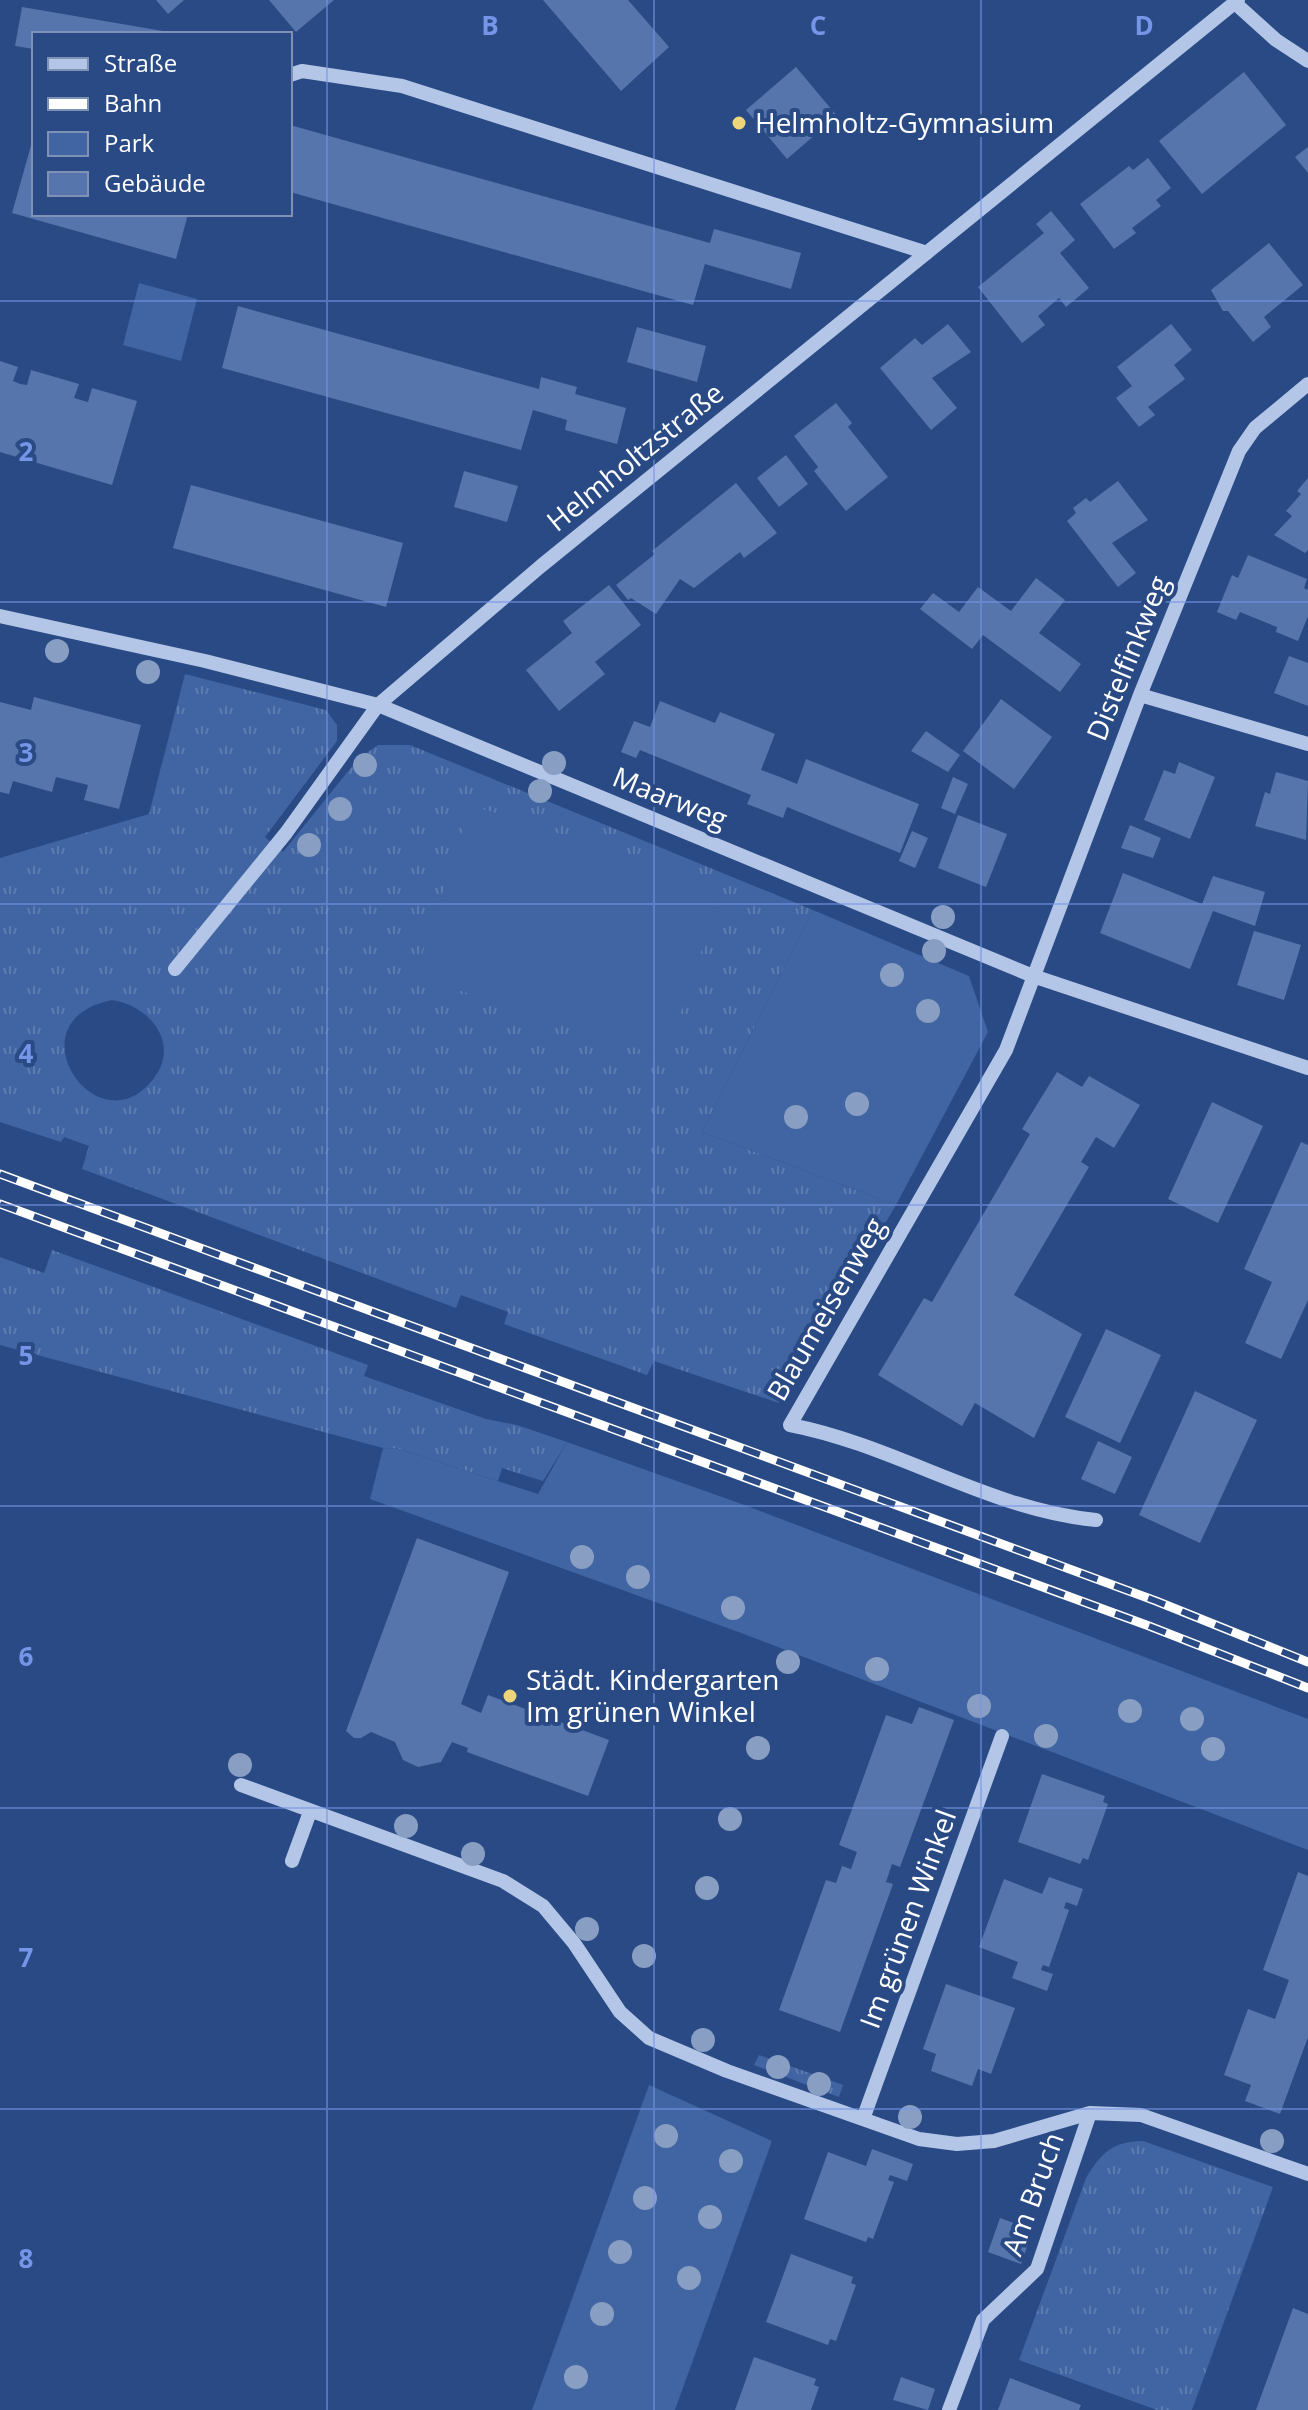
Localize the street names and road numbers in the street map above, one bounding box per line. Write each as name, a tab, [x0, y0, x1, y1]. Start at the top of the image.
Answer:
street label: Helmholtzstraße	[538, 373, 731, 539]
street label: Distelfinkweg	[1077, 570, 1177, 746]
street label: Maarweg	[607, 757, 733, 837]
street label: Blaumeisenweg	[757, 1210, 893, 1407]
street label: Im grünen Winkel	[850, 1804, 964, 2033]
street label: Am Bruch	[992, 2127, 1072, 2260]

